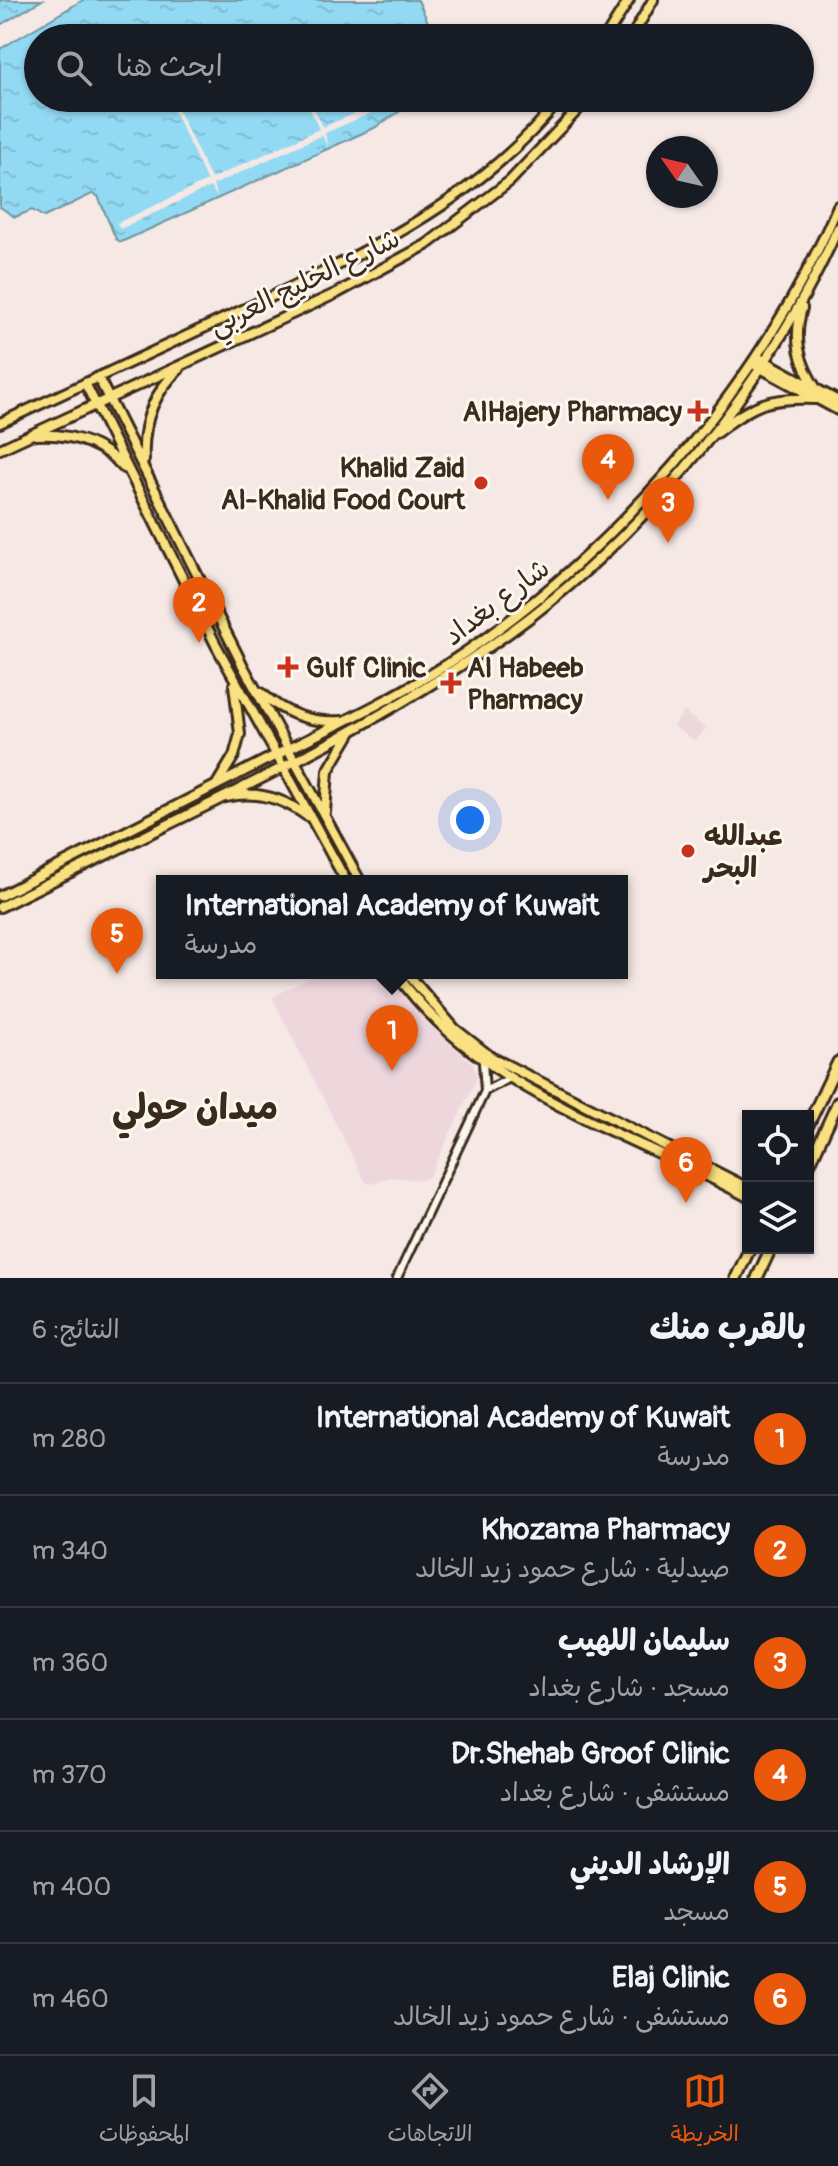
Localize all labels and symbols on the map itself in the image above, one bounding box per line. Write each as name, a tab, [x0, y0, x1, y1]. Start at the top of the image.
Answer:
north arrow	[646, 136, 718, 208]
street label: شارع الخليج العربي	[203, 221, 409, 349]
place label: AlHajery Pharmacy	[462, 395, 682, 430]
marker: AlHajery Pharmacy	[689, 402, 707, 420]
pin: 4	[582, 434, 634, 500]
place label: Khalid Zaid Al-Khalid Food Court	[221, 451, 466, 518]
marker: Khalid Zaid Al-Khalid Food Court	[472, 474, 490, 492]
pin: 3	[642, 477, 694, 543]
street label: شارع بغداد	[437, 551, 558, 654]
pin: 2	[173, 577, 225, 643]
place label: Gulf Clinic	[306, 651, 426, 686]
place label: Al Habeeb Pharmacy	[467, 651, 584, 718]
marker: Gulf Clinic	[277, 656, 299, 678]
marker: Al Habeeb Pharmacy	[442, 674, 460, 692]
your location	[450, 800, 490, 840]
place label: عبدالله البحر	[701, 819, 782, 886]
marker: عبدالله البحر	[679, 842, 697, 860]
pin: 5	[91, 908, 143, 974]
pin: 1	[366, 1005, 418, 1071]
district label: ميدان حولي	[112, 1085, 278, 1139]
pin: 6	[660, 1137, 712, 1203]

